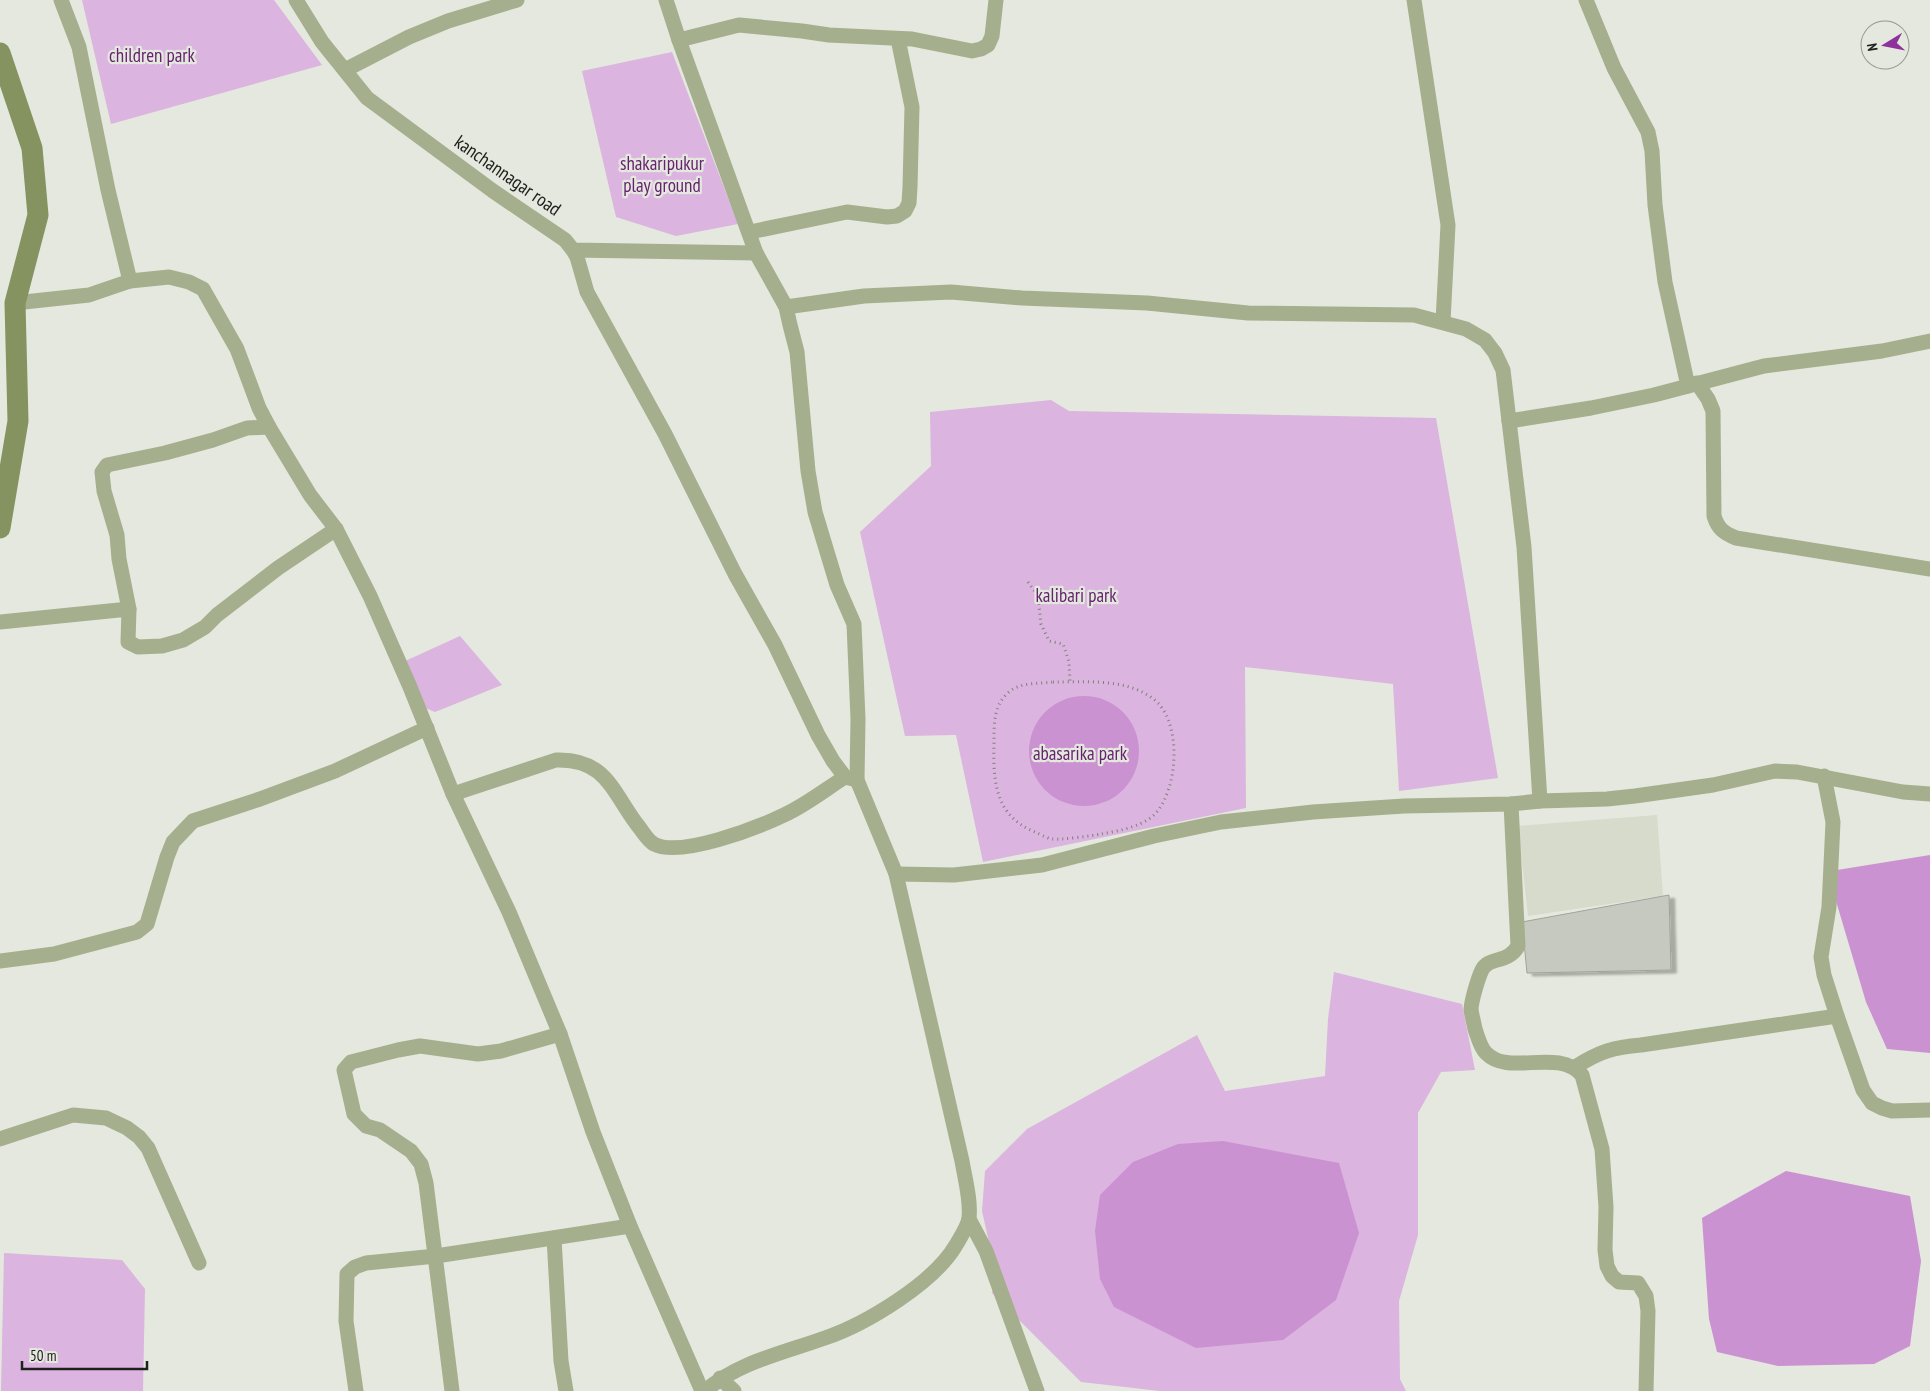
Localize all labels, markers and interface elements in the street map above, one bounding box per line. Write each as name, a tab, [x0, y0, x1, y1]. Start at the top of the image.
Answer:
north arrow	[1860, 20, 1910, 70]
text: N	[1863, 42, 1882, 53]
park label: children park	[109, 43, 196, 67]
street label: kanchannagar road	[450, 129, 566, 221]
park label: shakaripukur play ground	[620, 151, 705, 197]
park label: kalibari park	[1035, 583, 1117, 607]
park label: abasarika park	[1033, 741, 1128, 765]
scale bar	[22, 1338, 148, 1370]
text: 50 m	[30, 1346, 56, 1365]

